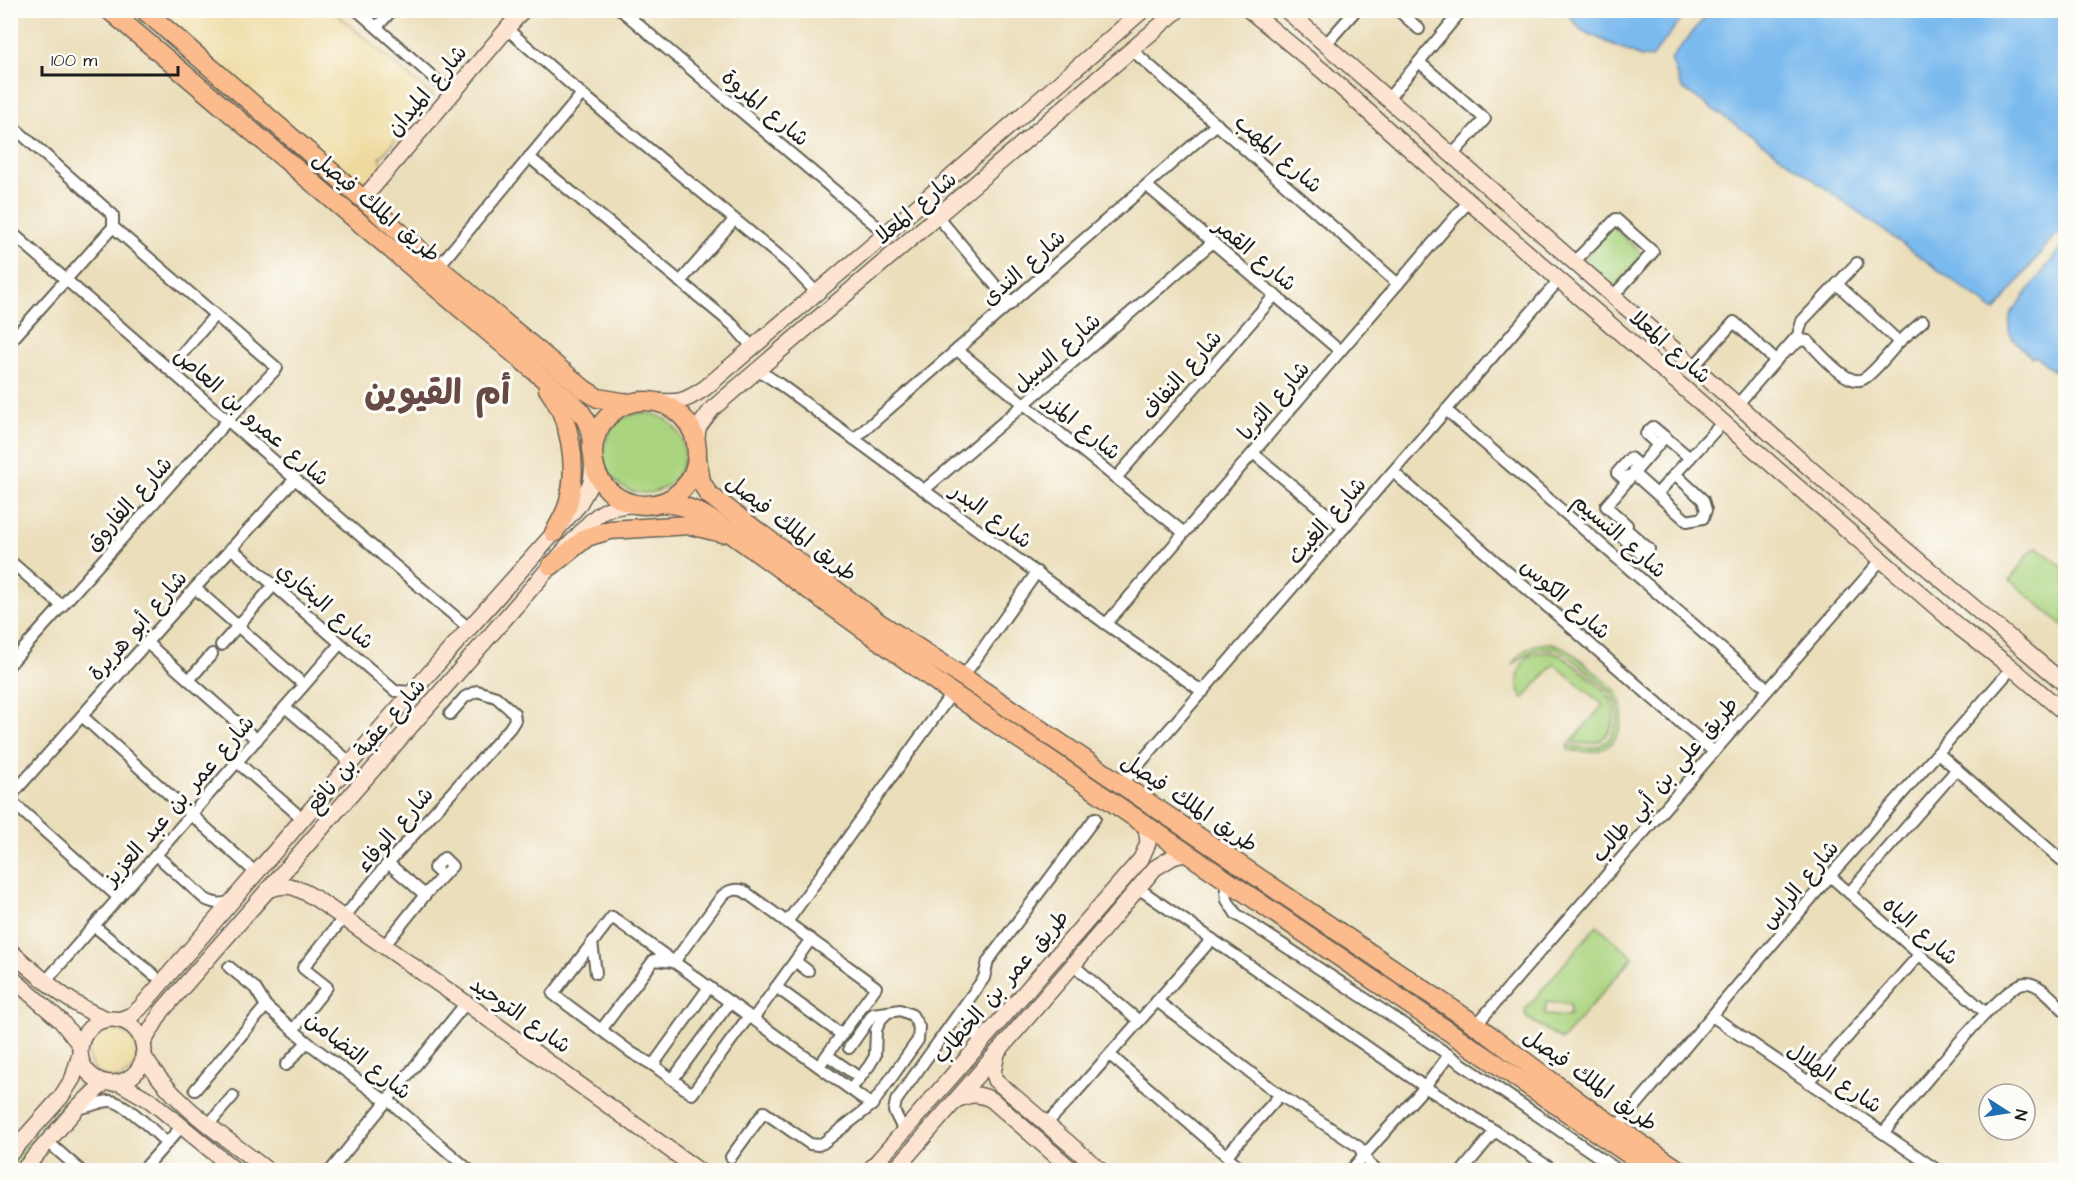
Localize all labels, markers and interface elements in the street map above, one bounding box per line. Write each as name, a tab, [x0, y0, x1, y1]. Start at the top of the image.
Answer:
street label: شارع الميدان	[380, 38, 475, 144]
scale bar	[42, 39, 178, 77]
text: 100 m	[51, 48, 97, 73]
street label: شارع المروة	[714, 62, 816, 154]
street label: شارع المهب	[1227, 107, 1329, 201]
street label: طريق الملك فيصل	[305, 144, 447, 270]
street label: شارع المعلا	[868, 164, 964, 252]
street label: شارع القمر	[1205, 210, 1303, 299]
street label: شارع الندى	[975, 223, 1073, 313]
street label: شارع المعلا	[1622, 303, 1718, 391]
street label: شارع السيل	[1006, 306, 1108, 400]
street label: شارع النفاف	[1135, 323, 1230, 426]
street label: شارع عمرو بن العاص	[166, 341, 336, 494]
street label: شارع الثريا	[1231, 354, 1317, 448]
district label: أم القيوين	[364, 370, 511, 418]
street label: شارع المزر	[1035, 385, 1127, 468]
street label: شارع الفاروق	[78, 450, 180, 558]
street label: طريق الملك فيصل	[719, 467, 863, 589]
street label: شارع الغيث	[1280, 470, 1374, 572]
street label: شارع البدر	[942, 475, 1038, 556]
street label: شارع النسيم	[1565, 486, 1673, 586]
street label: شارع الكوس	[1513, 551, 1617, 647]
street label: شارع البخاري	[270, 555, 380, 657]
street label: شارع أبو هريرة	[81, 564, 195, 688]
street label: شارع عقبة بن نافع	[299, 672, 433, 820]
street label: طريق علي بن أبي طالب	[1584, 690, 1748, 872]
street label: شارع عمر بن عبد العزيز	[95, 709, 262, 895]
street label: طريق الملك فيصل	[1115, 746, 1264, 861]
street label: شارع الوفاء	[349, 780, 441, 880]
street label: شارع الراس	[1754, 834, 1847, 936]
street label: شارع الياه	[1875, 889, 1965, 973]
street label: طريق عمر بن الخطاب	[926, 903, 1077, 1071]
street label: شارع التوحيد	[463, 969, 577, 1062]
street label: شارع التضامن	[298, 1005, 418, 1108]
street label: طريق الملك فيصل	[1517, 1021, 1664, 1140]
street label: شارع الهلال	[1780, 1035, 1888, 1122]
north arrow	[1977, 1082, 2037, 1142]
text: N	[2009, 1108, 2032, 1122]

